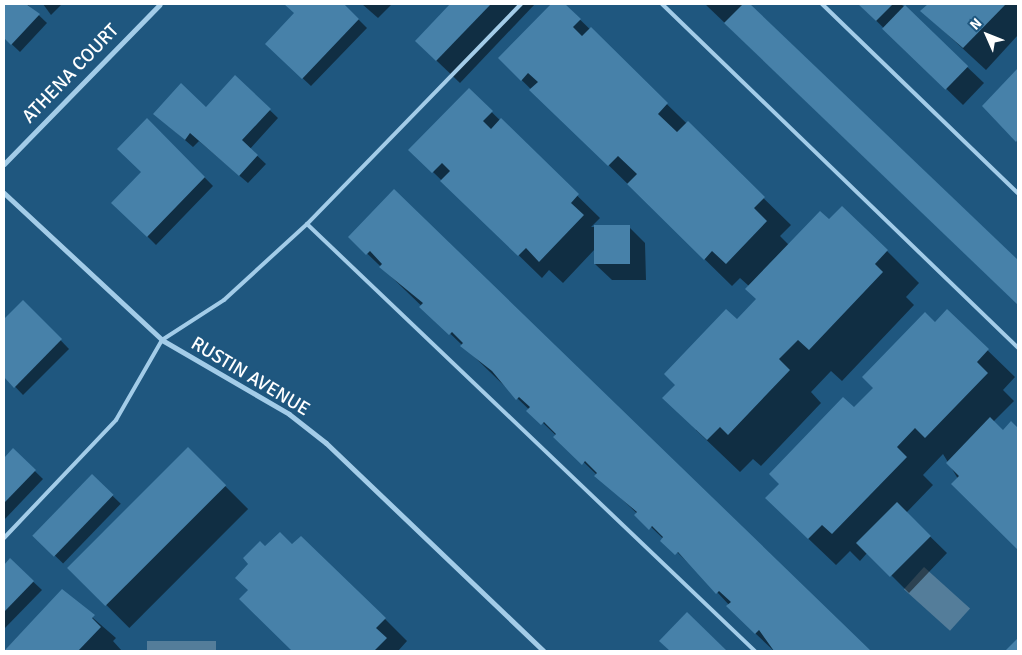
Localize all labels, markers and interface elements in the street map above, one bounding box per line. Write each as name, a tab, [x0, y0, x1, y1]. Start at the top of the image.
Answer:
north arrow	[962, 10, 1012, 60]
text: N	[966, 15, 985, 34]
street label: ATHENA COURT	[18, 20, 124, 128]
street label: RUSTIN AVENUE	[186, 333, 314, 421]

